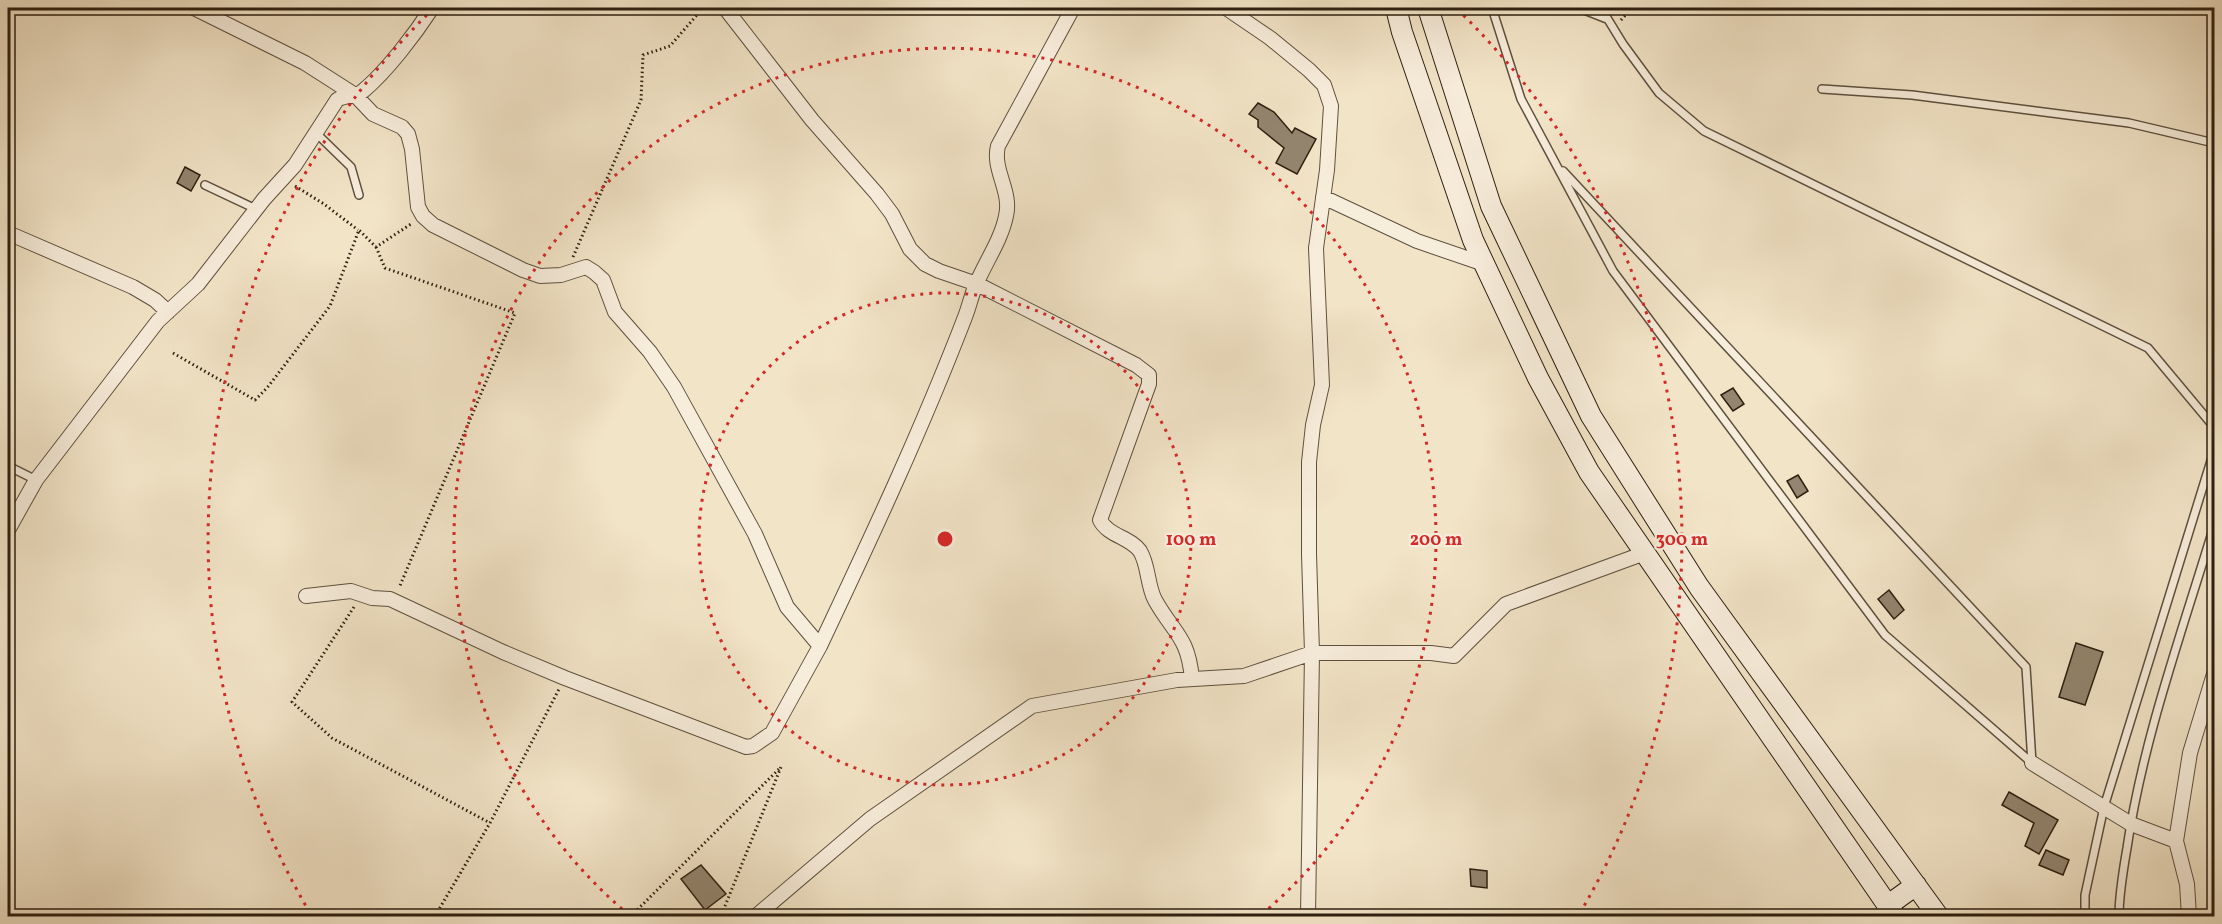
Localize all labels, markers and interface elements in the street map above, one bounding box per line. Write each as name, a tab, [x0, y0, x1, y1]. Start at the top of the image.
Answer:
text: 100 m	[1166, 528, 1216, 553]
text: 200 m	[1410, 528, 1462, 553]
text: 300 m	[1656, 528, 1708, 553]
centre of rings	[935, 529, 955, 549]

